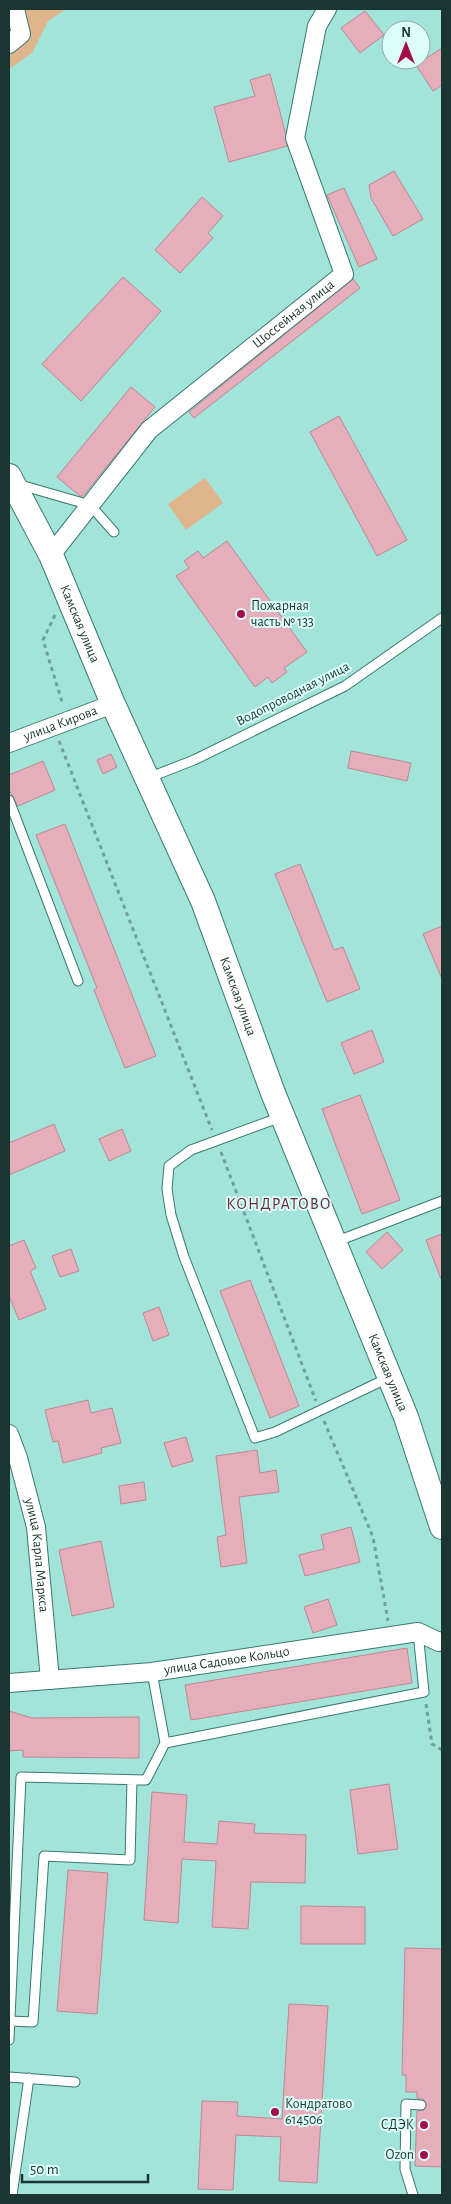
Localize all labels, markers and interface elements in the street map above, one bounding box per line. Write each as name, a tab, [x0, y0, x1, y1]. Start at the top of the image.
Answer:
north arrow	[381, 20, 431, 70]
text: N	[401, 26, 411, 40]
street label: Шоссейная улица	[250, 277, 338, 351]
street label: Камская улица	[57, 583, 102, 665]
place label: Пожарная часть № 133	[251, 599, 314, 629]
marker: Пожарная часть № 133	[235, 608, 247, 620]
street label: Водопроводная улица	[234, 659, 352, 729]
street label: улица Кирова	[21, 703, 100, 744]
street label: Камская улица	[217, 955, 259, 1038]
district label: КОНДРАТОВО	[226, 1196, 332, 1212]
street label: Камская улица	[366, 1331, 410, 1414]
street label: улица Карла Маркса	[22, 1496, 51, 1614]
street label: улица Садовое Кольцо	[162, 1644, 291, 1677]
place label: Кондратово 614506	[285, 2097, 352, 2127]
marker: Кондратово 614506	[269, 2106, 281, 2118]
place label: СДЭК	[381, 2118, 414, 2132]
marker: СДЭК	[418, 2119, 430, 2131]
place label: Ozon	[386, 2148, 414, 2162]
marker: Ozon	[418, 2149, 430, 2161]
scale bar	[22, 2152, 149, 2184]
text: 50 m	[30, 2162, 59, 2177]

